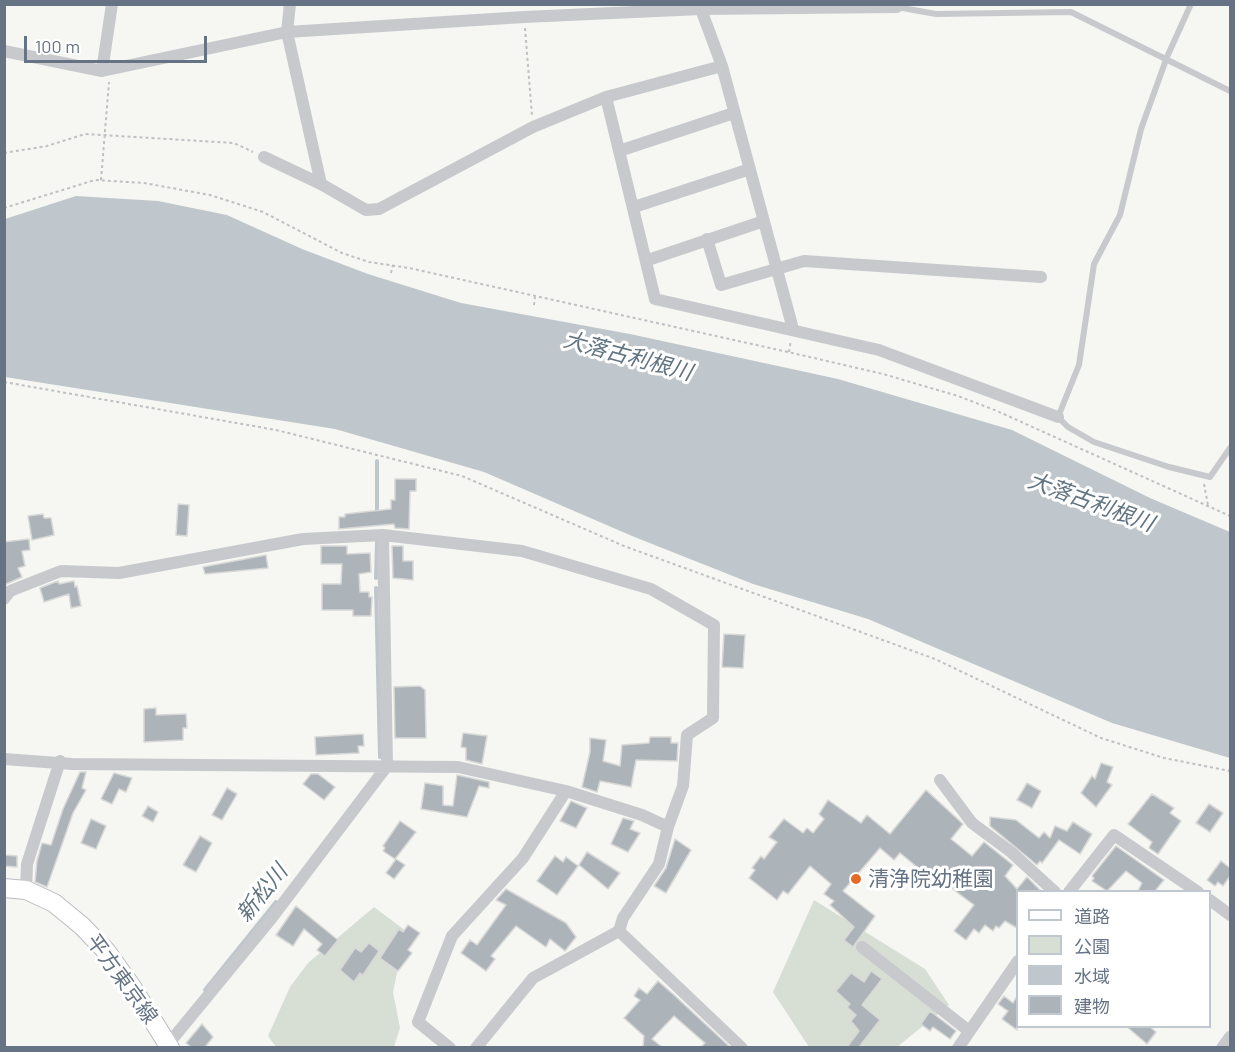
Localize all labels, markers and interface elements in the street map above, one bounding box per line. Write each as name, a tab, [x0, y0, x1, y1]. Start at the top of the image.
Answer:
scale bar	[27, 24, 210, 62]
text: 100 m	[35, 35, 80, 57]
water label: 大落古利根川	[561, 326, 695, 386]
water label: 大落古利根川	[1024, 467, 1158, 537]
water label: 新松川	[231, 859, 293, 927]
place label: 清浄院幼稚園	[868, 866, 994, 892]
marker: 清浄院幼稚園	[849, 872, 863, 886]
legend	[1016, 890, 1211, 1028]
text: 道路	[1074, 905, 1110, 927]
street label: 平方東京線	[81, 929, 163, 1029]
text: 公園	[1074, 935, 1110, 957]
text: 水域	[1074, 965, 1110, 987]
text: 建物	[1074, 995, 1110, 1017]

